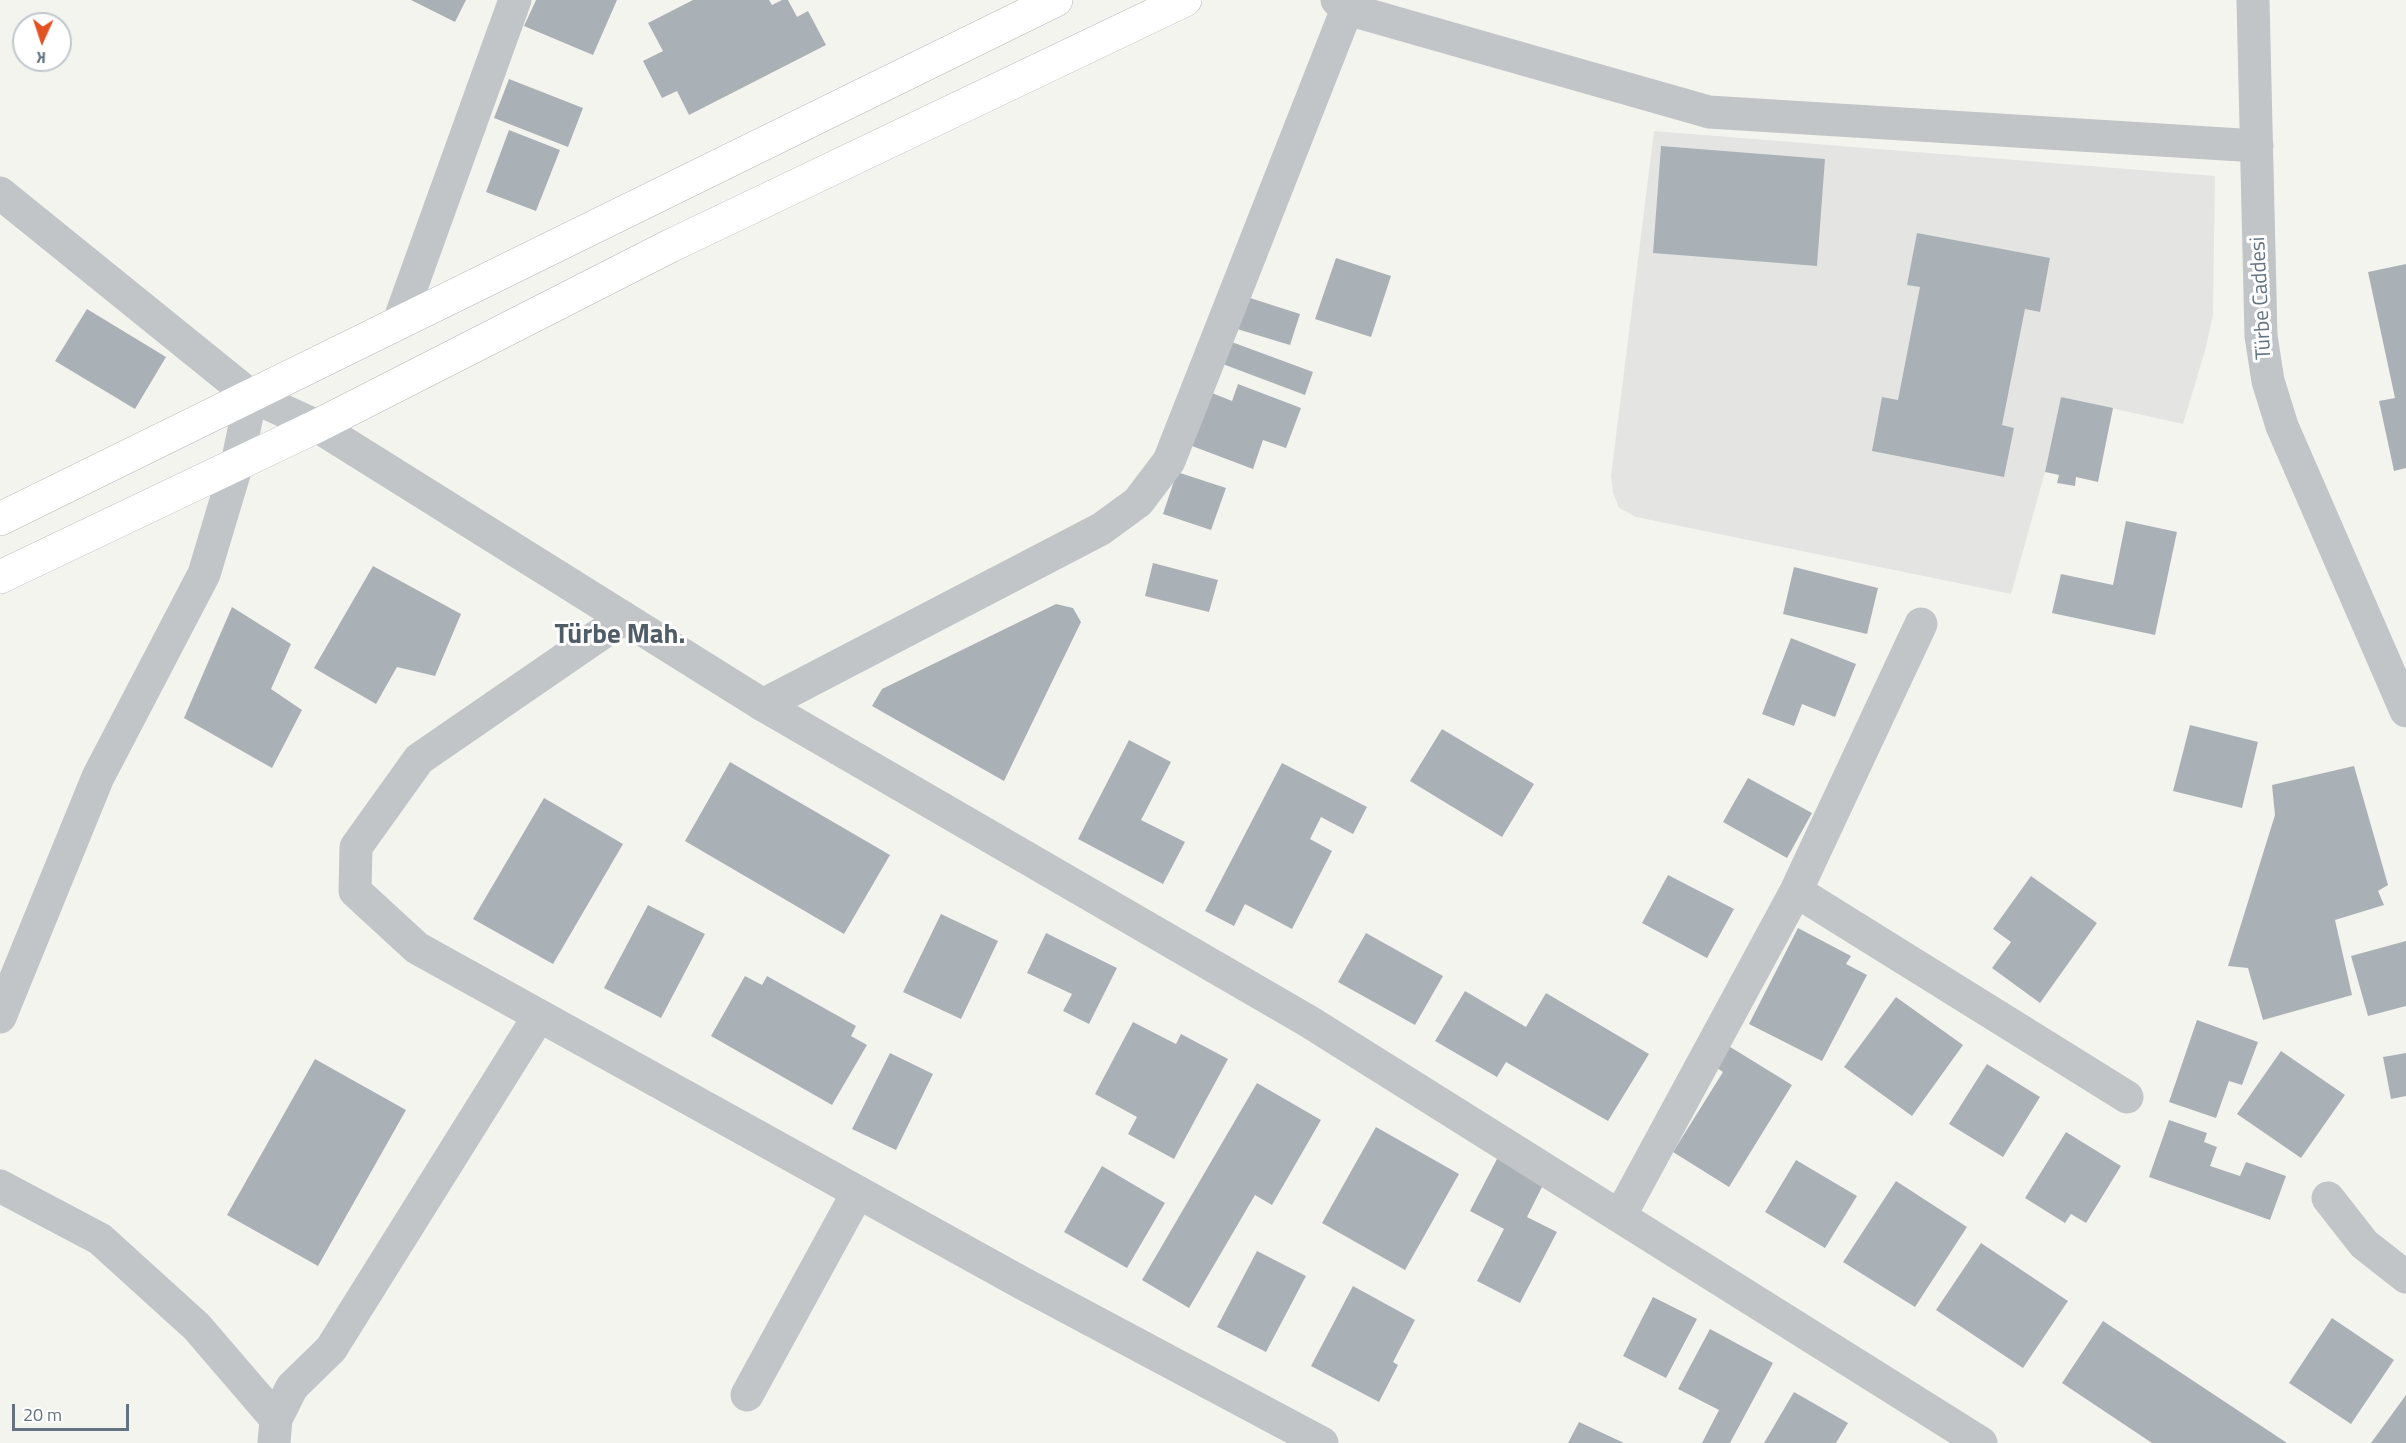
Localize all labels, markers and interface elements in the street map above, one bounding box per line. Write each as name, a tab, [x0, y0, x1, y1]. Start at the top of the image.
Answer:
north arrow	[12, 12, 72, 72]
text: K	[36, 46, 47, 70]
street label: Türbe Caddesi	[2246, 236, 2278, 360]
district label: Türbe Mah.	[555, 620, 685, 652]
scale bar	[15, 1392, 132, 1430]
text: 20 m	[23, 1401, 62, 1428]

